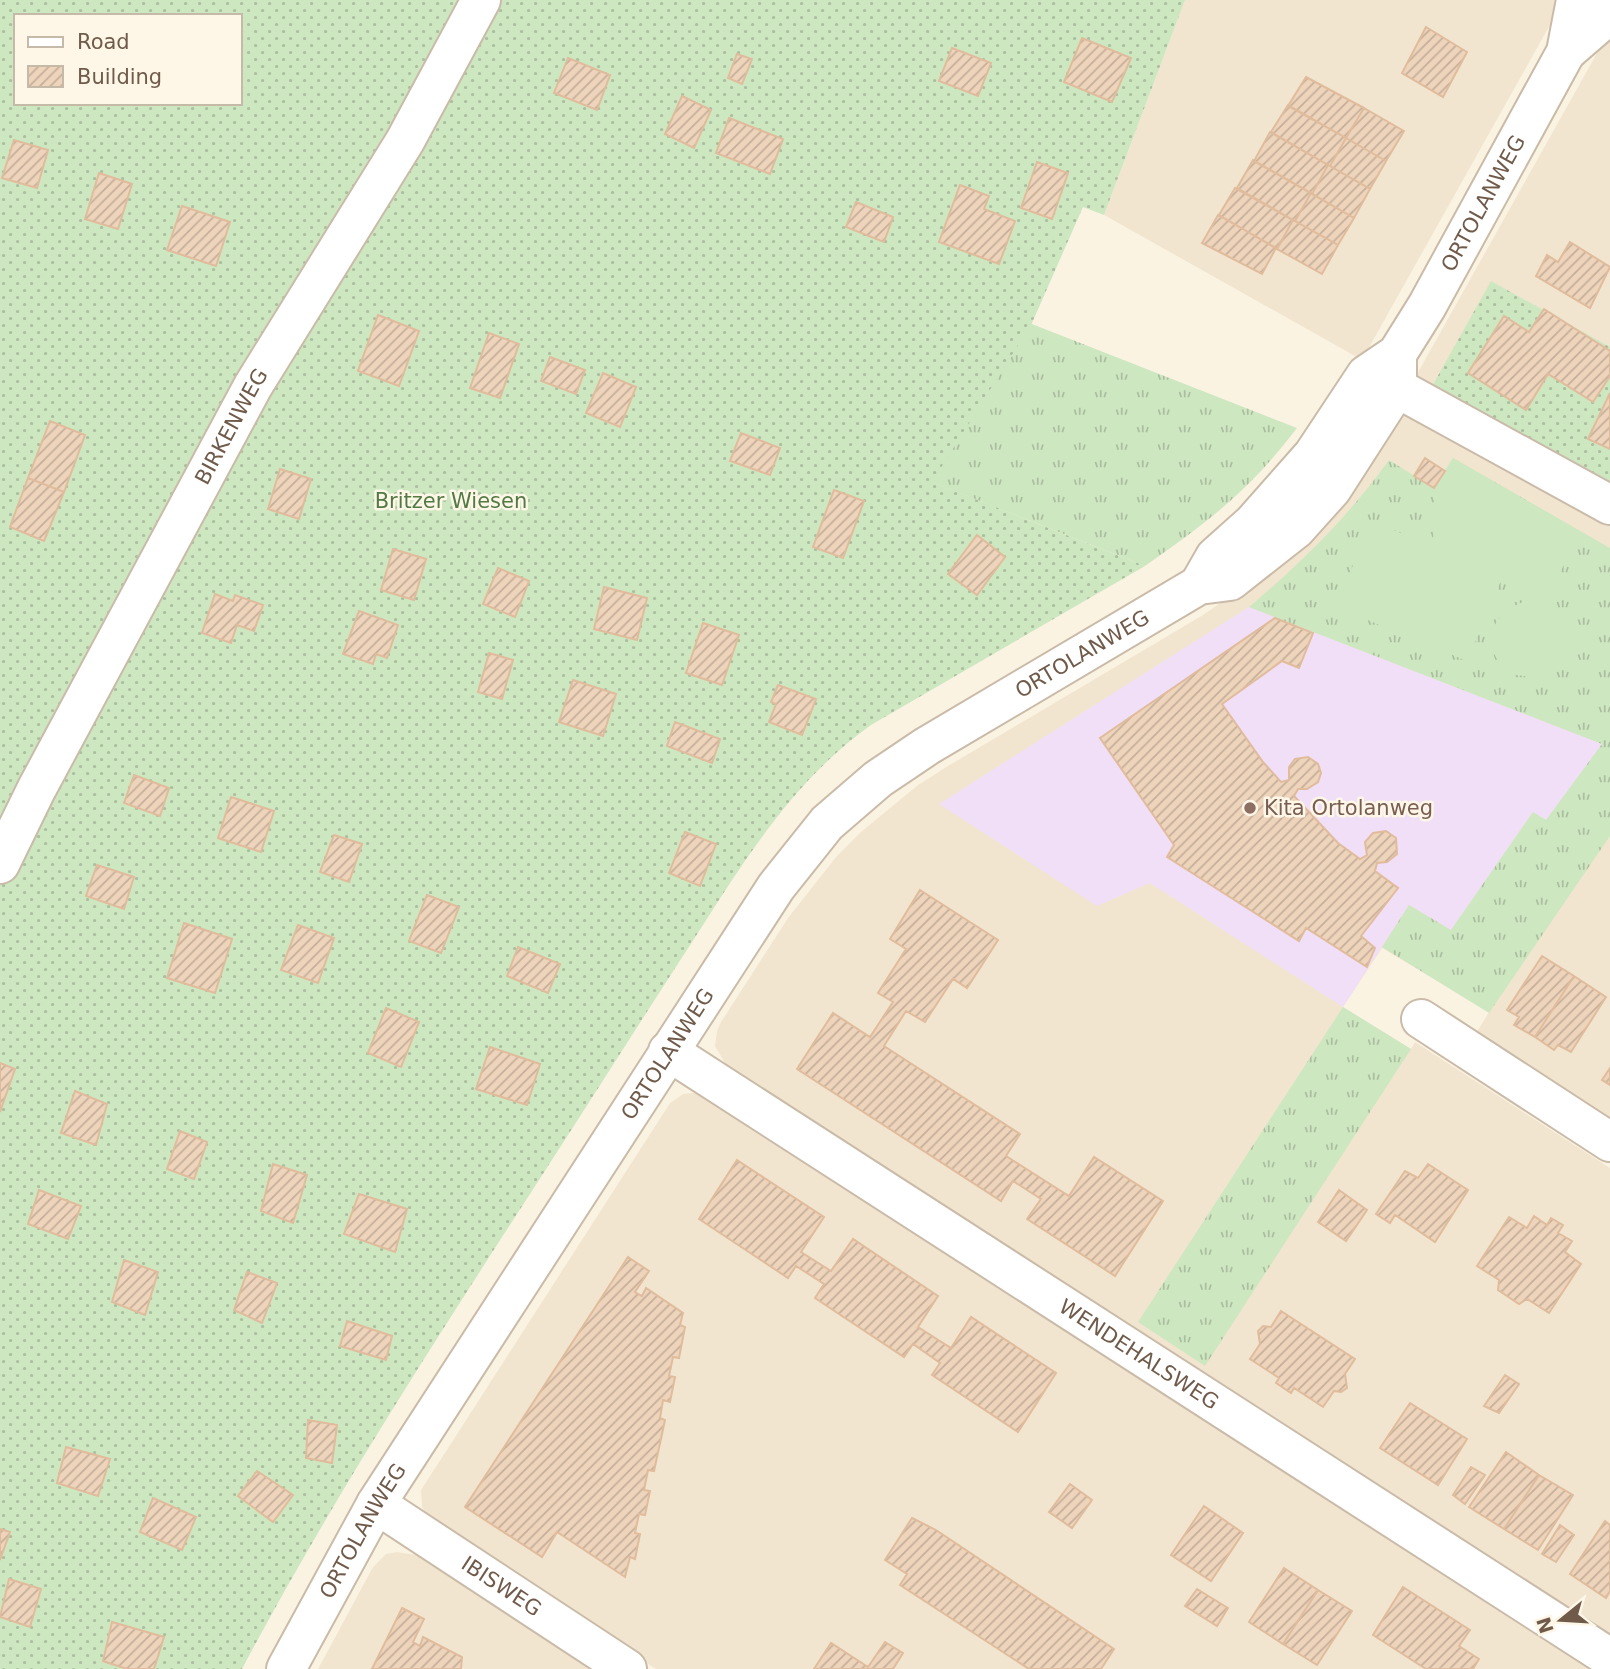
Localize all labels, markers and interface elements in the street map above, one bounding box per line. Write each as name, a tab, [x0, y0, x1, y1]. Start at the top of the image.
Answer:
legend	[14, 14, 242, 105]
text: Road	[77, 30, 130, 54]
text: Building	[77, 65, 162, 89]
street label: ORTOLANWEG	[1436, 131, 1530, 276]
street label: BIRKENWEG	[190, 364, 273, 489]
park label: Britzer Wiesen	[375, 489, 527, 513]
street label: ORTOLANWEG	[1011, 605, 1154, 703]
place label: Kita Ortolanweg	[1264, 796, 1433, 820]
marker: Kita Ortolanweg	[1242, 800, 1258, 816]
street label: ORTOLANWEG	[616, 984, 719, 1124]
street label: WENDEHALSWEG	[1055, 1294, 1223, 1414]
street label: ORTOLANWEG	[315, 1459, 411, 1603]
street label: IBISWEG	[457, 1552, 546, 1621]
north arrow	[1526, 1585, 1596, 1655]
text: N	[1532, 1614, 1558, 1636]

